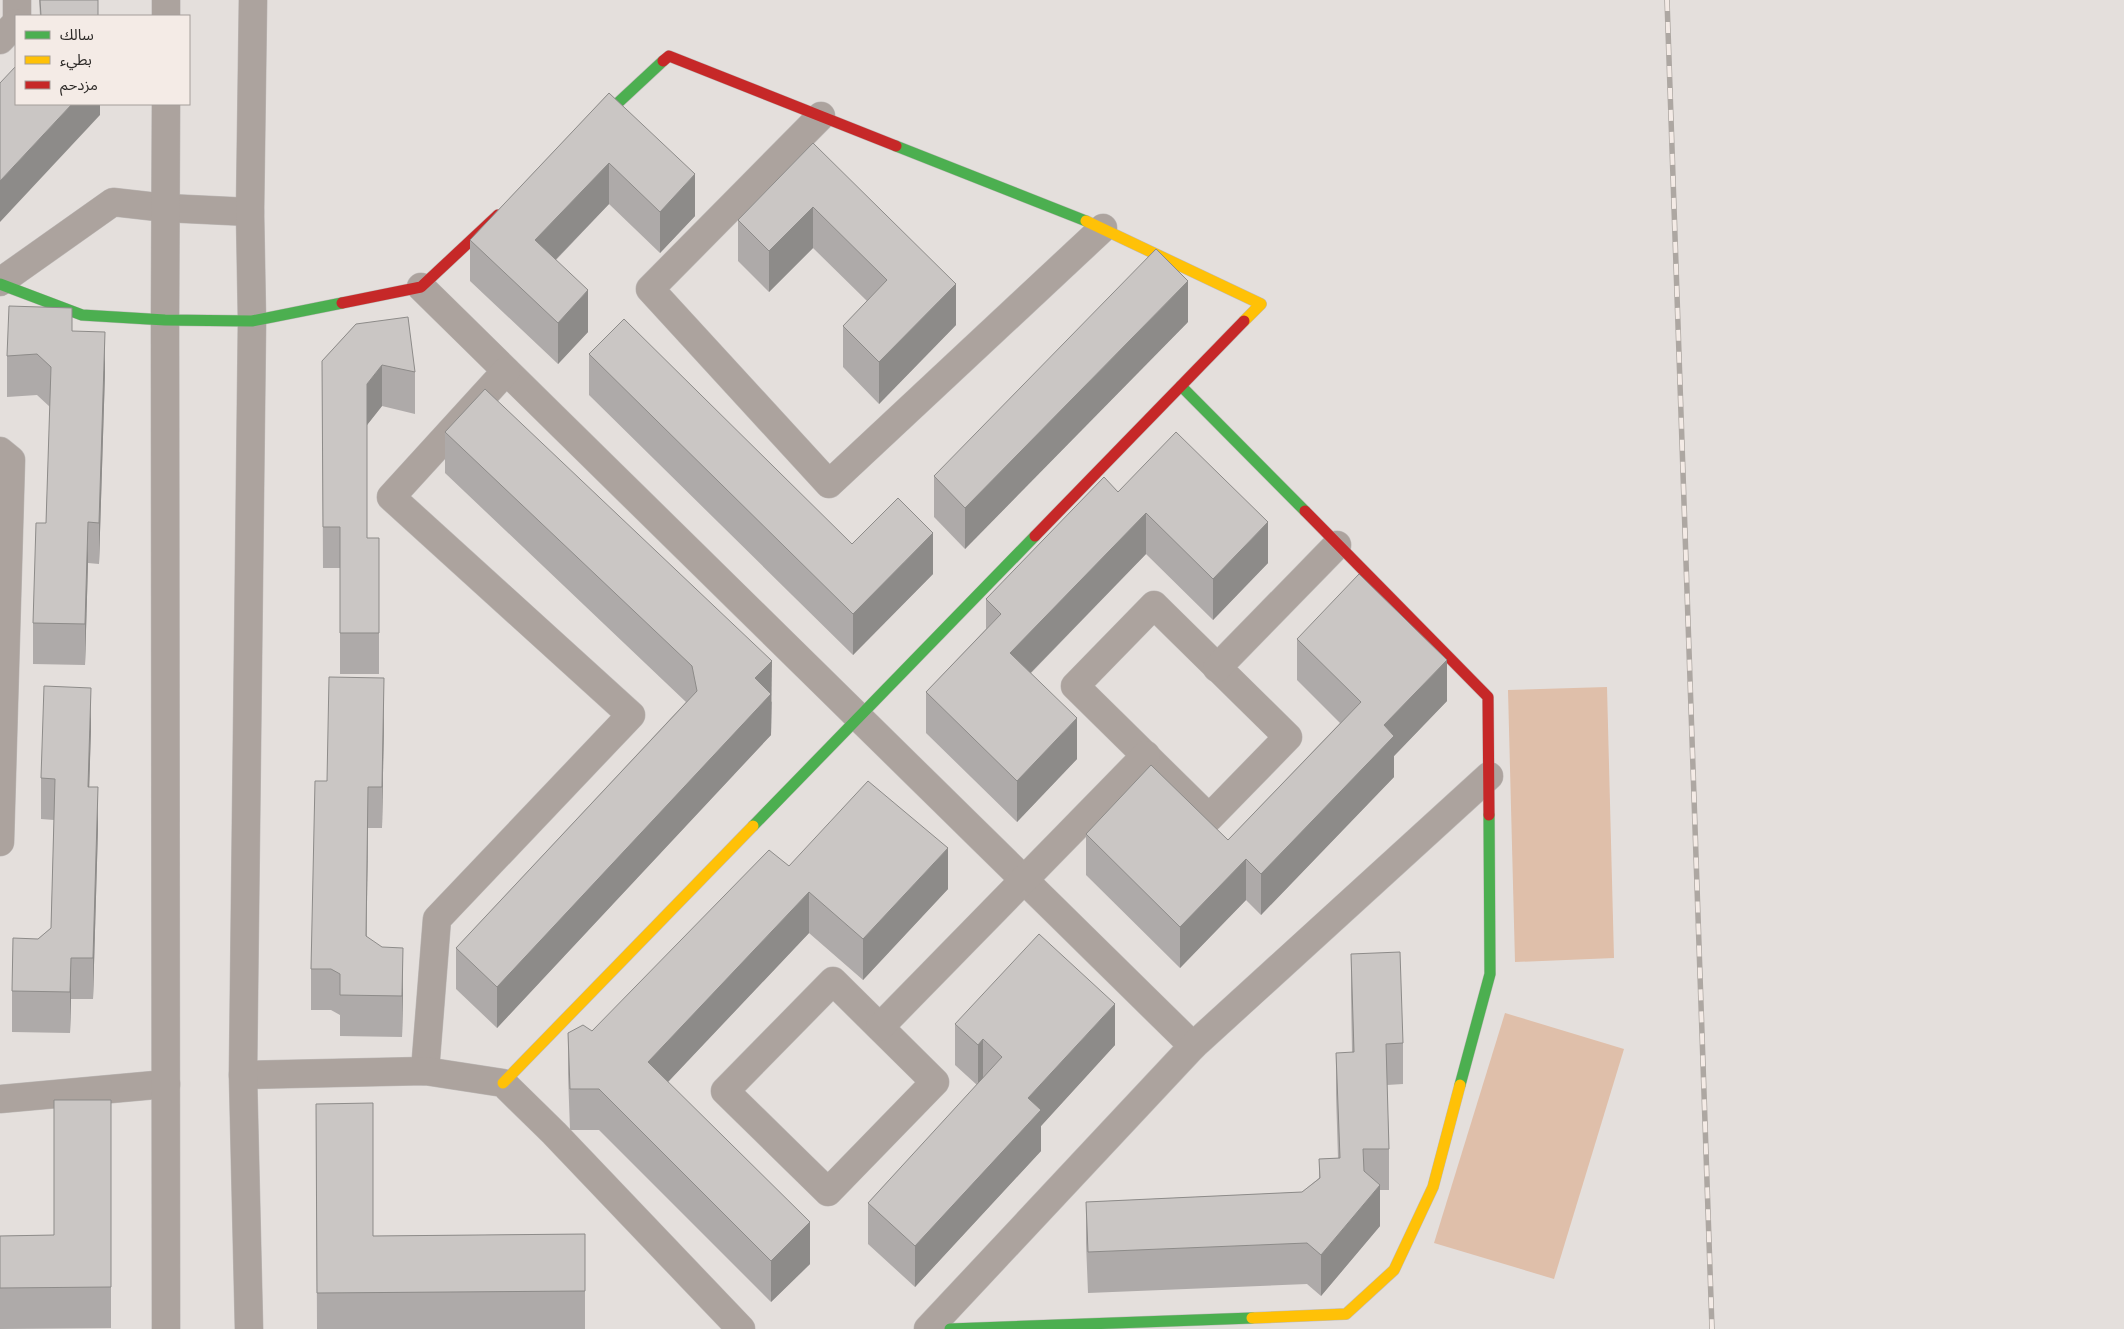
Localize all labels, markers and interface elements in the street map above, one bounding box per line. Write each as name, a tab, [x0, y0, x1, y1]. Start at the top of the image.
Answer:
legend	[15, 15, 190, 105]
text: سالك	[60, 25, 94, 43]
text: بطيء	[60, 50, 92, 71]
text: مزدحم	[60, 75, 98, 96]

